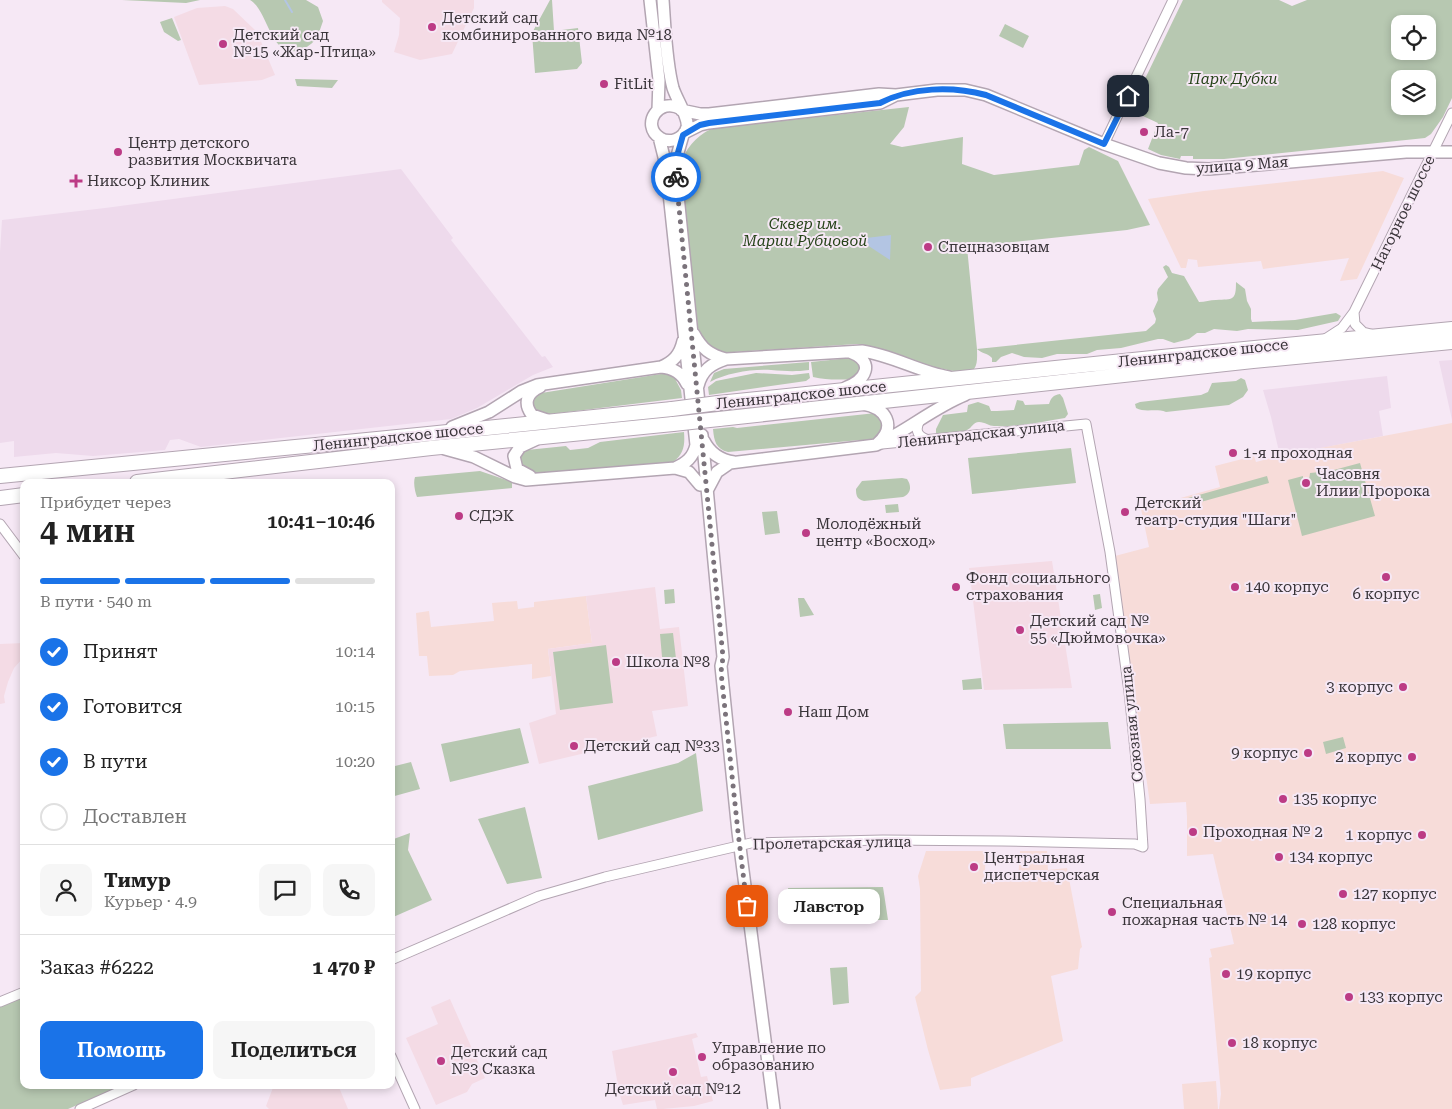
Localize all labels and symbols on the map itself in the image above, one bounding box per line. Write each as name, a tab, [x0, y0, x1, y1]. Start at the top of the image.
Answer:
place label: Детский сад комбинированного вида №18	[442, 9, 672, 44]
marker: Детский сад комбинированного вида №18	[426, 21, 438, 33]
place label: Детский сад №15 «Жар-Птица»	[233, 26, 376, 61]
marker: Детский сад №15 «Жар-Птица»	[217, 38, 229, 50]
park label: Парк Дубки	[1188, 70, 1277, 88]
place label: FitLit	[614, 75, 653, 93]
pin	[1107, 75, 1149, 117]
marker: FitLit	[598, 78, 610, 90]
place label: Ла-7	[1154, 123, 1189, 141]
marker: Ла-7	[1138, 126, 1150, 138]
place label: Центр детского развития Москвичата	[128, 134, 297, 169]
marker: Центр детского развития Москвичата	[112, 146, 124, 158]
courier	[651, 152, 701, 202]
street label: Нагорное шоссе	[1367, 152, 1439, 274]
street label: улица 9 Мая	[1195, 153, 1289, 177]
place label: Никсор Клиник	[87, 172, 210, 190]
marker: Никсор Клиник	[69, 174, 83, 188]
park label: Сквер им. Марии Рубцовой	[742, 215, 867, 250]
place label: Спецназовцам	[938, 238, 1050, 256]
marker: Спецназовцам	[922, 241, 934, 253]
street label: Ленинградское шоссе	[1117, 335, 1289, 371]
street label: Ленинградское шоссе	[715, 377, 887, 413]
street label: Ленинградская улица	[896, 416, 1066, 452]
street label: Ленинградское шоссе	[312, 419, 484, 455]
place label: 1-я проходная	[1243, 444, 1353, 462]
marker: 1-я проходная	[1227, 447, 1239, 459]
place label: Часовня Илии Пророка	[1316, 465, 1430, 500]
marker: Часовня Илии Пророка	[1300, 477, 1312, 489]
place label: Детский театр-студия "Шаги"	[1135, 494, 1296, 529]
marker: Детский театр-студия "Шаги"	[1119, 506, 1131, 518]
place label: СДЭК	[469, 507, 514, 525]
marker: СДЭК	[453, 510, 465, 522]
place label: Молодёжный центр «Восход»	[816, 515, 935, 550]
marker: Молодёжный центр «Восход»	[800, 527, 812, 539]
place label: Фонд социального страхования	[966, 569, 1110, 604]
marker: 6 корпус	[1380, 571, 1392, 583]
place label: 140 корпус	[1245, 578, 1329, 596]
marker: Фонд социального страхования	[950, 581, 962, 593]
marker: 140 корпус	[1229, 581, 1241, 593]
place label: 6 корпус	[1353, 585, 1419, 603]
place label: Детский сад № 55 «Дюймовочка»	[1030, 612, 1166, 647]
marker: Детский сад № 55 «Дюймовочка»	[1014, 624, 1026, 636]
place label: Школа №8	[626, 653, 710, 671]
marker: Школа №8	[610, 656, 622, 668]
street label: Союзная улица	[1117, 665, 1147, 783]
place label: 3 корпус	[1326, 678, 1393, 696]
marker: 3 корпус	[1397, 681, 1409, 693]
place label: Наш Дом	[798, 703, 869, 721]
marker: Наш Дом	[782, 706, 794, 718]
place label: Детский сад №33	[584, 737, 720, 755]
marker: Детский сад №33	[568, 740, 580, 752]
place label: 9 корпус	[1231, 744, 1298, 762]
marker: 9 корпус	[1302, 747, 1314, 759]
place label: 2 корпус	[1335, 748, 1402, 766]
marker: 2 корпус	[1406, 751, 1418, 763]
place label: 135 корпус	[1293, 790, 1377, 808]
marker: 135 корпус	[1277, 793, 1289, 805]
place label: Проходная № 2	[1203, 823, 1323, 841]
marker: Проходная № 2	[1187, 826, 1199, 838]
place label: 1 корпус	[1345, 826, 1412, 844]
marker: 1 корпус	[1416, 829, 1428, 841]
street label: Пролетарская улица	[752, 833, 912, 853]
place label: 134 корпус	[1289, 848, 1373, 866]
place label: Центральная диспетчерская	[984, 849, 1100, 884]
marker: 134 корпус	[1273, 851, 1285, 863]
marker: Центральная диспетчерская	[968, 861, 980, 873]
pin	[726, 885, 768, 927]
place label: 127 корпус	[1353, 885, 1437, 903]
callout: Лавстор	[777, 888, 880, 924]
marker: 127 корпус	[1337, 888, 1349, 900]
place label: Специальная пожарная часть № 14	[1122, 894, 1288, 929]
marker: Специальная пожарная часть № 14	[1106, 906, 1118, 918]
place label: 128 корпус	[1312, 915, 1396, 933]
marker: 128 корпус	[1296, 918, 1308, 930]
place label: 19 корпус	[1236, 965, 1311, 983]
marker: 19 корпус	[1220, 968, 1232, 980]
place label: 133 корпус	[1359, 988, 1443, 1006]
marker: 133 корпус	[1343, 991, 1355, 1003]
place label: 18 корпус	[1242, 1034, 1317, 1052]
marker: 18 корпус	[1226, 1037, 1238, 1049]
place label: Управление по образованию	[712, 1039, 826, 1074]
place label: Детский сад №3 Сказка	[451, 1043, 548, 1078]
marker: Управление по образованию	[696, 1051, 708, 1063]
marker: Детский сад №3 Сказка	[435, 1055, 447, 1067]
marker: Детский сад №12	[667, 1066, 679, 1078]
place label: Детский сад №12	[605, 1080, 741, 1098]

